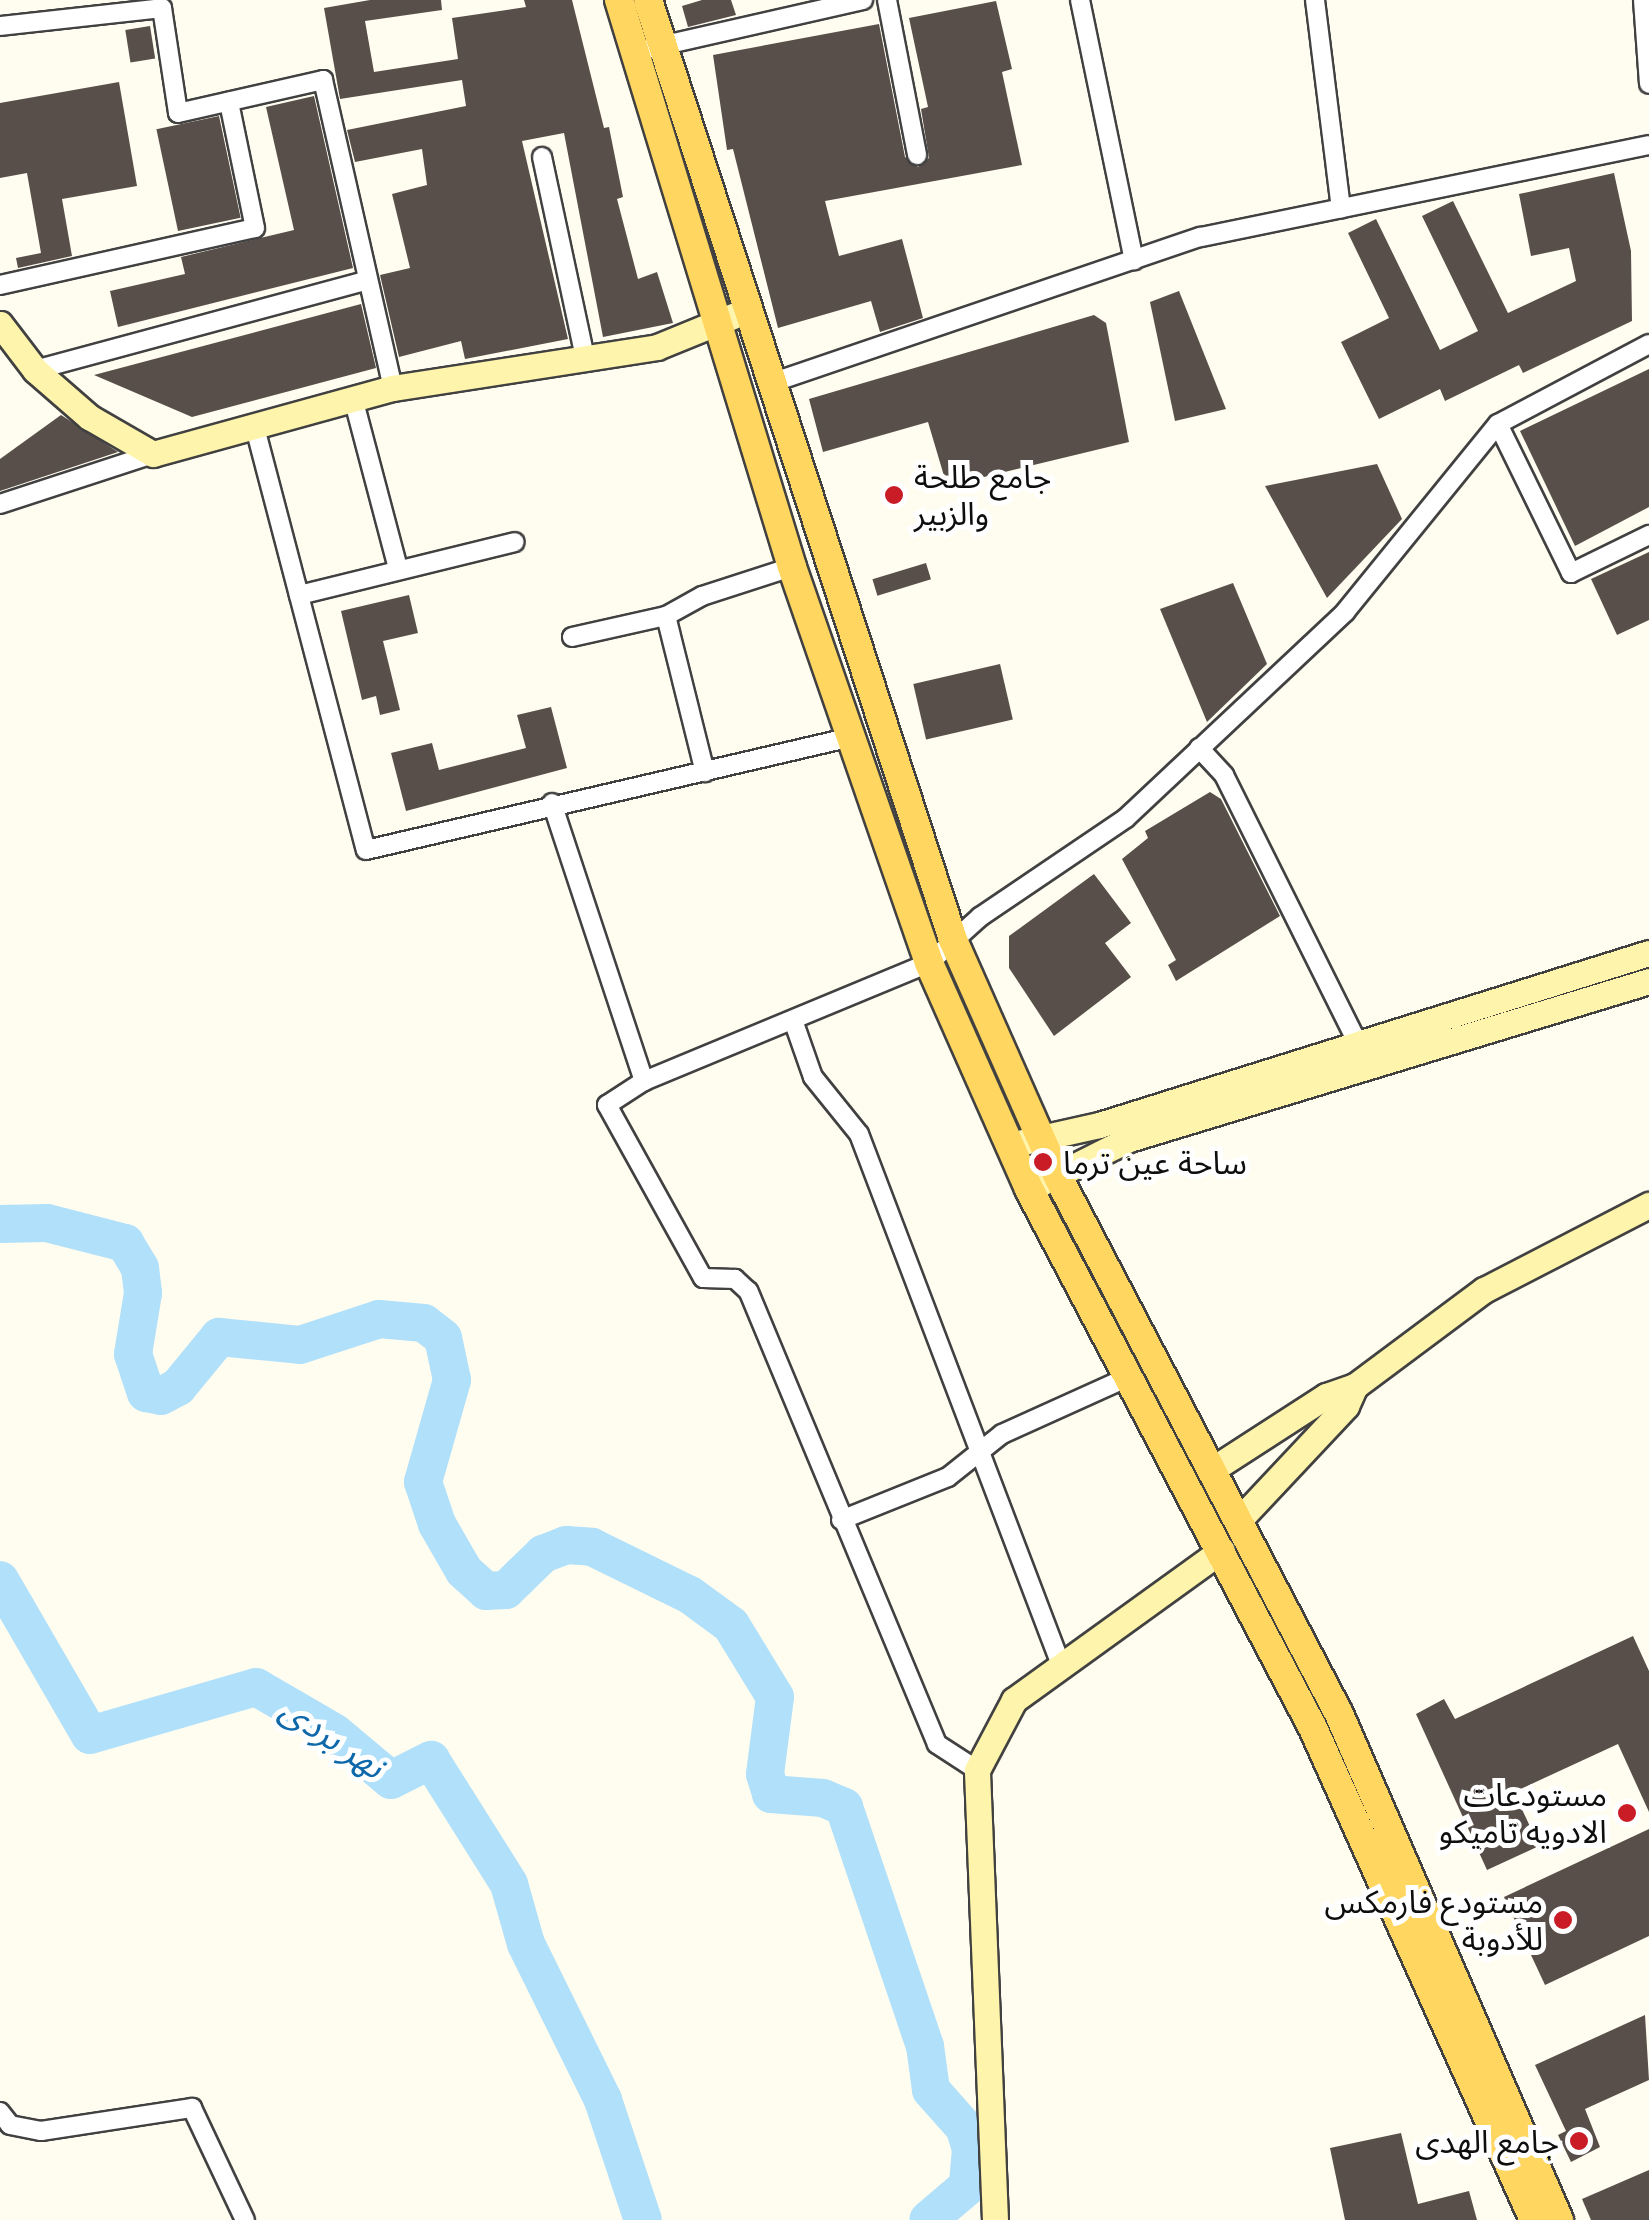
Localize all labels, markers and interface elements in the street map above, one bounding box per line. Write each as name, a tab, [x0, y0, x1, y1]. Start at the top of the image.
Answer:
place label: جامع طلحة والزبير	[914, 458, 1051, 533]
marker: جامع طلحة والزبير	[883, 484, 905, 506]
place label: ساحة عين ترما	[1063, 1143, 1247, 1181]
marker: ساحة عين ترما	[1032, 1151, 1054, 1173]
water label: نهر بردى	[273, 1687, 393, 1787]
place label: مستودعات الادويه تاميكو	[1439, 1776, 1607, 1851]
marker: مستودعات الادويه تاميكو	[1616, 1802, 1638, 1824]
place label: مستودع فارمكس للأدوبة	[1324, 1883, 1543, 1958]
marker: مستودع فارمكس للأدوبة	[1552, 1909, 1574, 1931]
place label: جامع الهدى	[1415, 2122, 1559, 2160]
marker: جامع الهدى	[1568, 2130, 1590, 2152]

